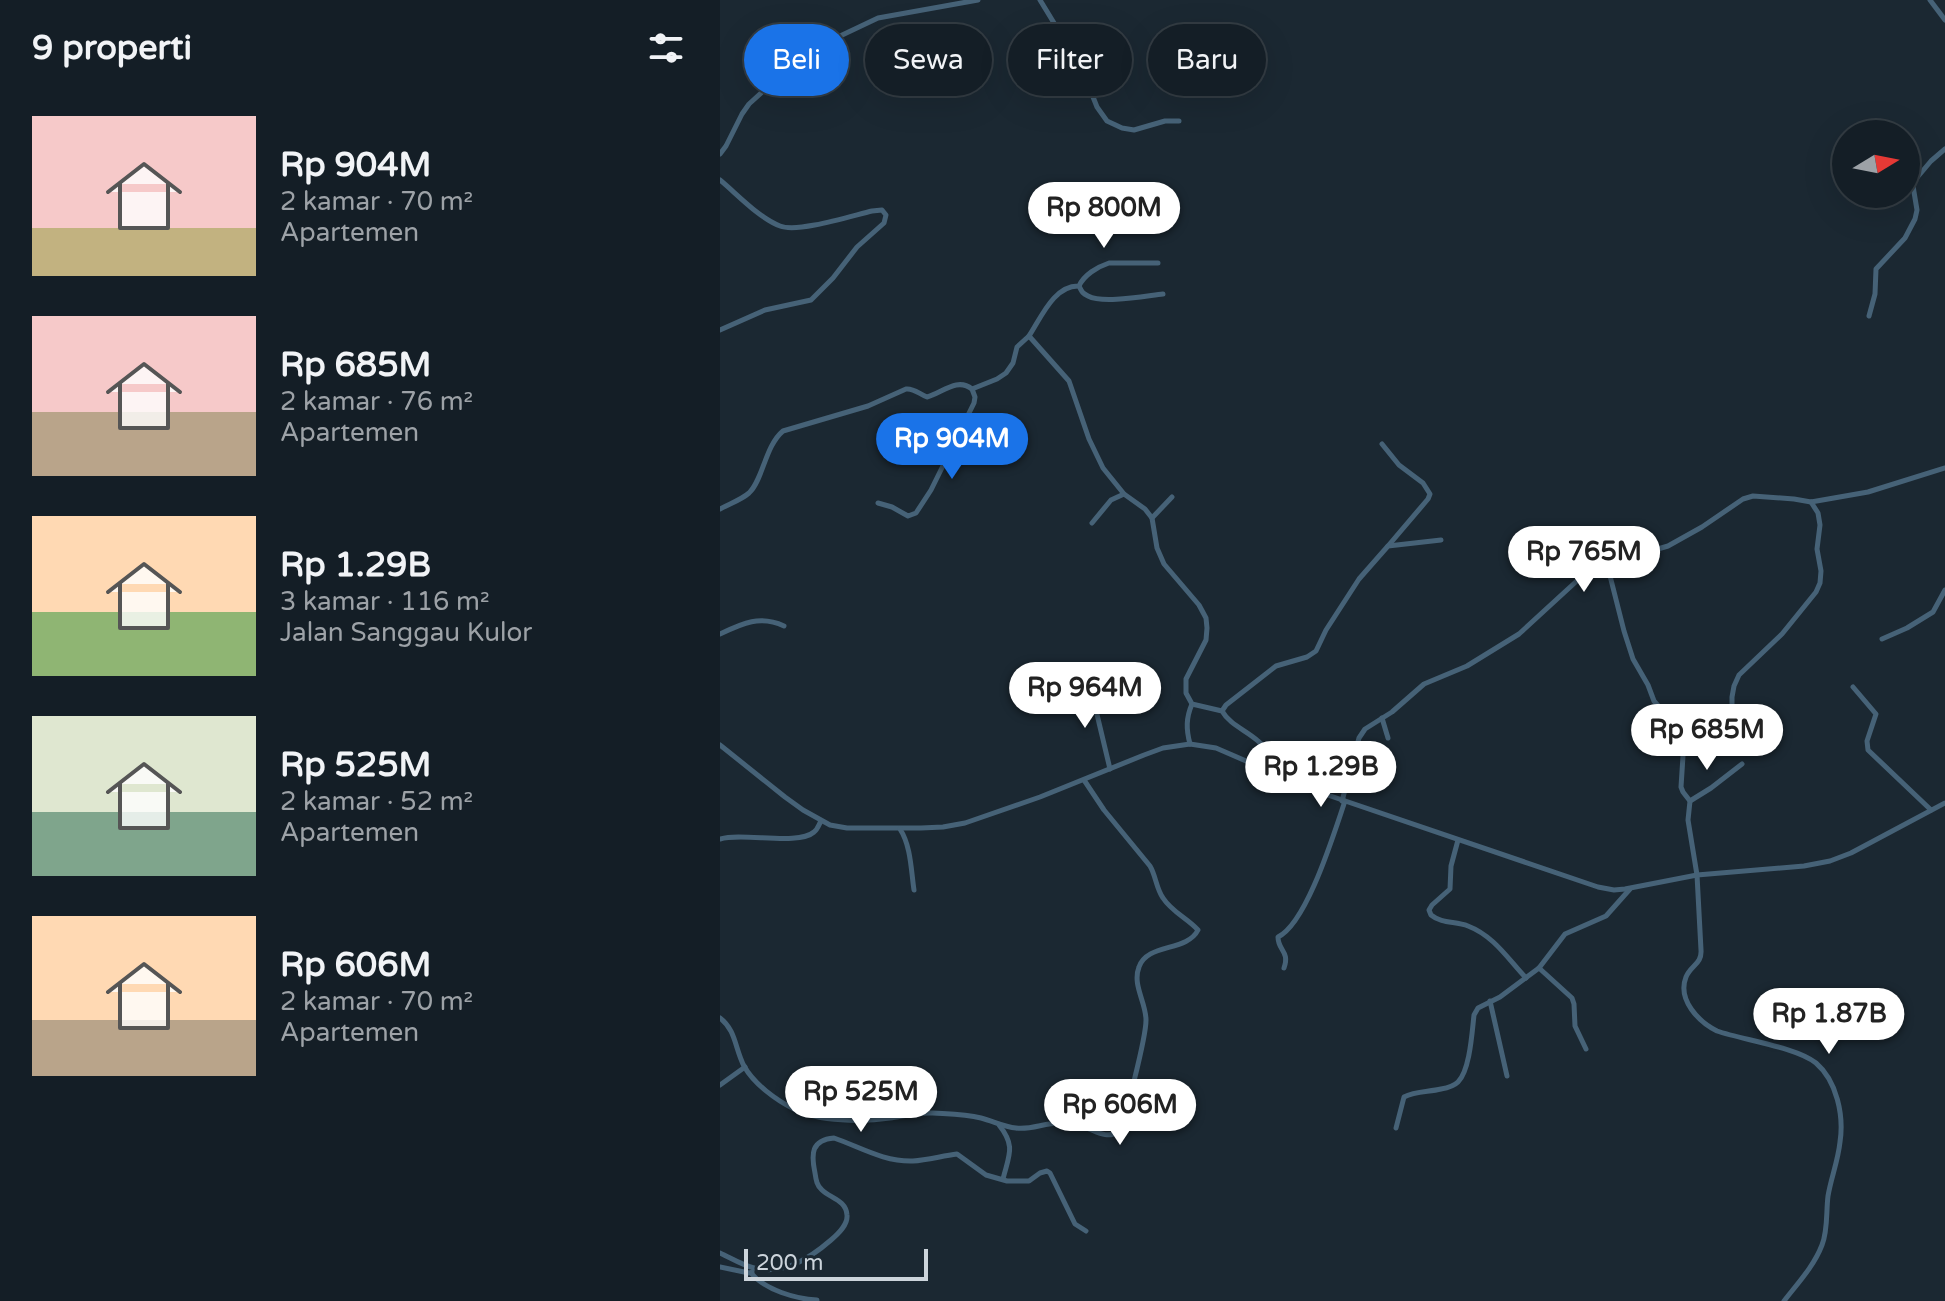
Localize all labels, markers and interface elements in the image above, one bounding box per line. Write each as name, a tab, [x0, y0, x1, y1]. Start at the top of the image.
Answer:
chip: Beli	[744, 24, 849, 96]
chip: Sewa	[865, 24, 992, 96]
chip: Filter	[1008, 24, 1132, 96]
chip: Baru	[1148, 24, 1266, 96]
icon: filters	[644, 26, 688, 70]
text: 9 properti	[32, 28, 192, 69]
north arrow	[1832, 120, 1920, 208]
map controls	[1832, 120, 1920, 208]
text: Rp 904M	[280, 145, 431, 186]
icon: home	[96, 148, 192, 244]
pin: Rp 800M	[1030, 182, 1178, 250]
text: 2 kamar · 70 m²	[280, 186, 473, 217]
text: Rp 800M	[1046, 192, 1162, 223]
text: Apartemen	[280, 217, 419, 248]
text: Rp 685M	[280, 345, 431, 386]
icon: home	[96, 348, 192, 444]
text: 2 kamar · 76 m²	[280, 386, 473, 417]
pin: Rp 904M	[878, 413, 1026, 481]
text: Apartemen	[280, 417, 419, 448]
text: Rp 904M	[894, 423, 1010, 454]
pin: Rp 765M	[1510, 526, 1658, 594]
text: Rp 765M	[1526, 536, 1642, 567]
text: Rp 1.29B	[280, 545, 431, 586]
icon: home	[96, 548, 192, 644]
text: 3 kamar · 116 m²	[280, 586, 490, 617]
text: Jalan Sanggau Kulor	[280, 617, 532, 648]
pin: Rp 964M	[1011, 662, 1159, 730]
text: Rp 964M	[1027, 672, 1143, 703]
pin: Rp 685M	[1633, 704, 1781, 772]
text: Rp 685M	[1649, 714, 1765, 745]
pin: Rp 1.29B	[1238, 741, 1404, 809]
text: Rp 525M	[280, 745, 431, 786]
icon: home	[96, 748, 192, 844]
text: Rp 1.29B	[1263, 751, 1379, 782]
text: 2 kamar · 52 m²	[280, 786, 473, 817]
text: Apartemen	[280, 817, 419, 848]
text: Rp 606M	[280, 945, 431, 986]
icon: home	[96, 948, 192, 1044]
text: 2 kamar · 70 m²	[280, 986, 473, 1017]
pin: Rp 1.87B	[1746, 988, 1912, 1056]
text: Rp 1.87B	[1771, 998, 1887, 1029]
text: Apartemen	[280, 1017, 419, 1048]
pin: Rp 525M	[787, 1066, 935, 1134]
text: Rp 525M	[803, 1076, 919, 1107]
pin: Rp 606M	[1046, 1079, 1194, 1147]
text: Rp 606M	[1062, 1089, 1178, 1120]
scale bar	[744, 1245, 928, 1281]
text: 200 m	[756, 1250, 823, 1276]

